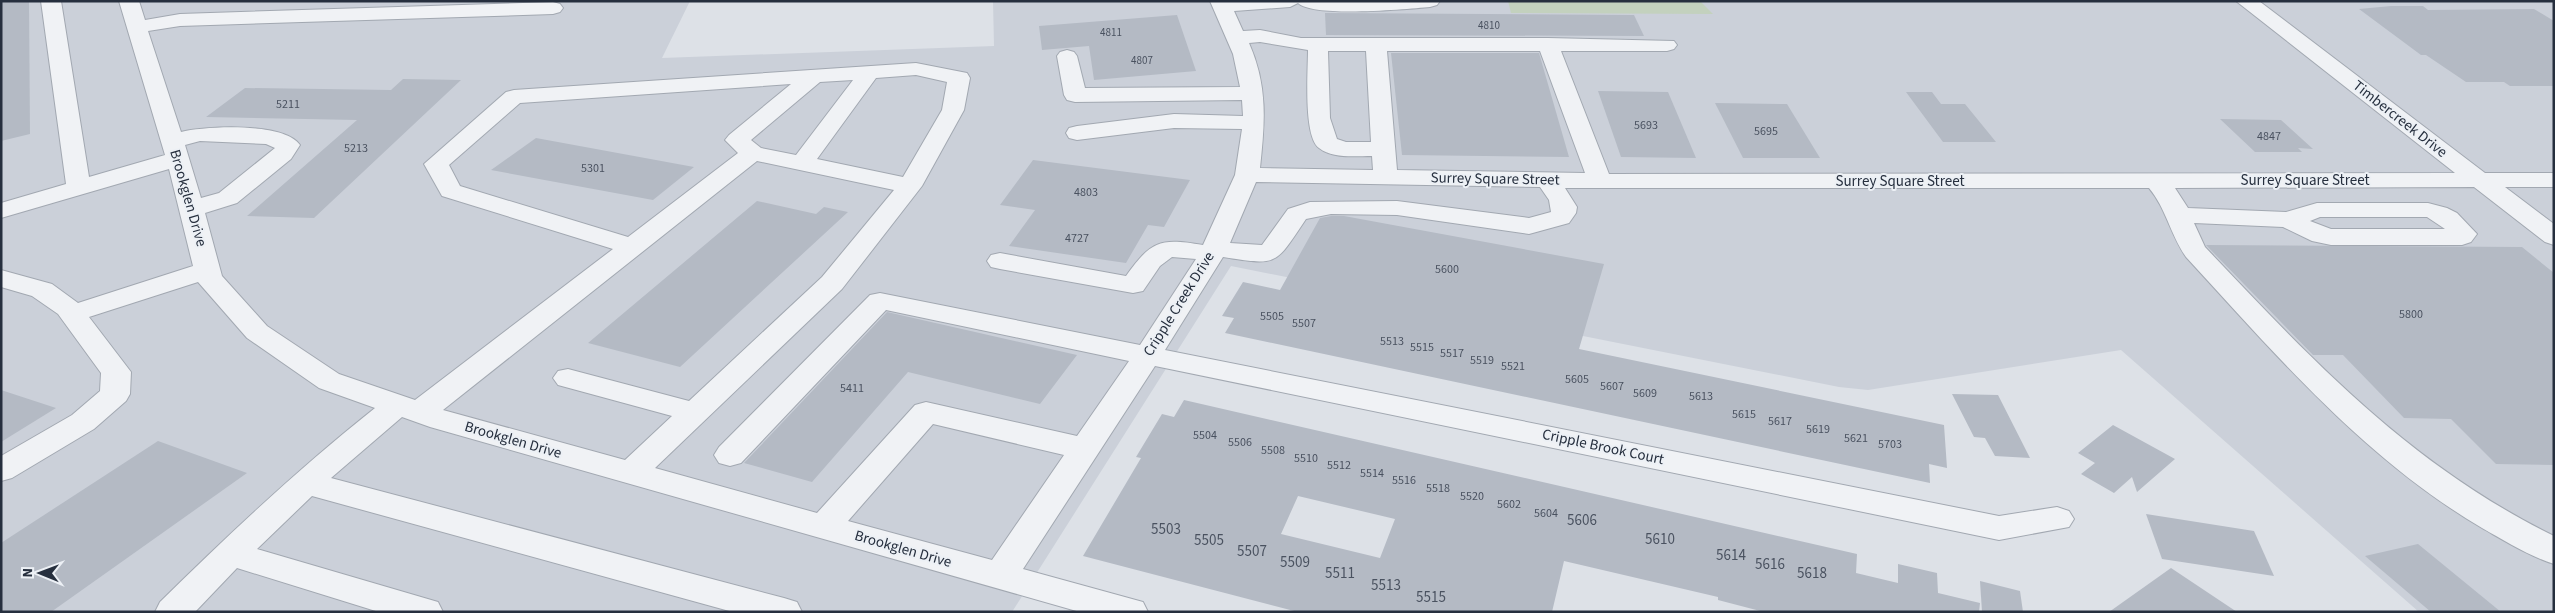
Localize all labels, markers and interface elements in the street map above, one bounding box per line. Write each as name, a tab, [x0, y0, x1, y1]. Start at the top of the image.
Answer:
house number: 4810	[1478, 18, 1500, 33]
house number: 4811	[1100, 25, 1122, 40]
house number: 4807	[1131, 53, 1153, 68]
street label: Timbercreek Drive	[2348, 75, 2452, 163]
house number: 5211	[276, 96, 300, 113]
house number: 5693	[1634, 117, 1658, 134]
house number: 5695	[1754, 123, 1778, 140]
house number: 4847	[2257, 128, 2281, 145]
house number: 5213	[344, 140, 368, 157]
street label: Brookglen Drive	[164, 147, 212, 249]
house number: 5301	[581, 160, 605, 177]
street label: Surrey Square Street	[1430, 167, 1560, 191]
street label: Surrey Square Street	[2240, 170, 2370, 191]
street label: Surrey Square Street	[1835, 171, 1965, 192]
house number: 4803	[1074, 184, 1098, 201]
house number: 4727	[1065, 230, 1089, 247]
street label: Cripple Creek Drive	[1138, 248, 1220, 360]
house number: 5600	[1435, 261, 1459, 278]
house number: 5800	[2399, 306, 2423, 323]
house number: 5505	[1260, 308, 1284, 325]
house number: 5507	[1292, 315, 1316, 332]
house number: 5513	[1380, 333, 1404, 350]
house number: 5515	[1410, 339, 1434, 356]
house number: 5517	[1440, 345, 1464, 362]
house number: 5519	[1470, 352, 1494, 369]
house number: 5521	[1501, 358, 1525, 375]
house number: 5605	[1565, 371, 1589, 388]
house number: 5607	[1600, 378, 1624, 395]
house number: 5411	[840, 380, 864, 397]
house number: 5609	[1633, 385, 1657, 402]
house number: 5613	[1689, 388, 1713, 405]
house number: 5615	[1732, 406, 1756, 423]
house number: 5617	[1768, 413, 1792, 430]
street label: Brookglen Drive	[462, 416, 564, 464]
house number: 5619	[1806, 421, 1830, 438]
street label: Cripple Brook Court	[1540, 424, 1666, 470]
house number: 5504	[1193, 427, 1217, 444]
house number: 5621	[1844, 430, 1868, 447]
house number: 5506	[1228, 434, 1252, 451]
house number: 5703	[1878, 436, 1902, 453]
house number: 5508	[1261, 442, 1285, 459]
house number: 5510	[1294, 450, 1318, 467]
house number: 5512	[1327, 457, 1351, 474]
house number: 5514	[1360, 465, 1384, 482]
house number: 5516	[1392, 472, 1416, 489]
house number: 5518	[1426, 480, 1450, 497]
house number: 5520	[1460, 488, 1484, 505]
house number: 5602	[1497, 496, 1521, 513]
house number: 5604	[1534, 505, 1558, 522]
house number: 5606	[1567, 510, 1597, 531]
house number: 5503	[1151, 519, 1181, 540]
street label: Brookglen Drive	[852, 525, 954, 573]
house number: 5610	[1645, 529, 1675, 550]
house number: 5505	[1194, 530, 1224, 551]
house number: 5507	[1237, 541, 1267, 562]
house number: 5614	[1716, 545, 1746, 566]
north arrow	[15, 548, 65, 598]
house number: 5509	[1280, 552, 1310, 573]
house number: 5616	[1755, 554, 1785, 575]
house number: 5511	[1325, 563, 1355, 584]
house number: 5618	[1797, 563, 1827, 584]
text: N	[18, 568, 38, 578]
house number: 5513	[1371, 575, 1401, 596]
house number: 5515	[1416, 587, 1446, 608]

